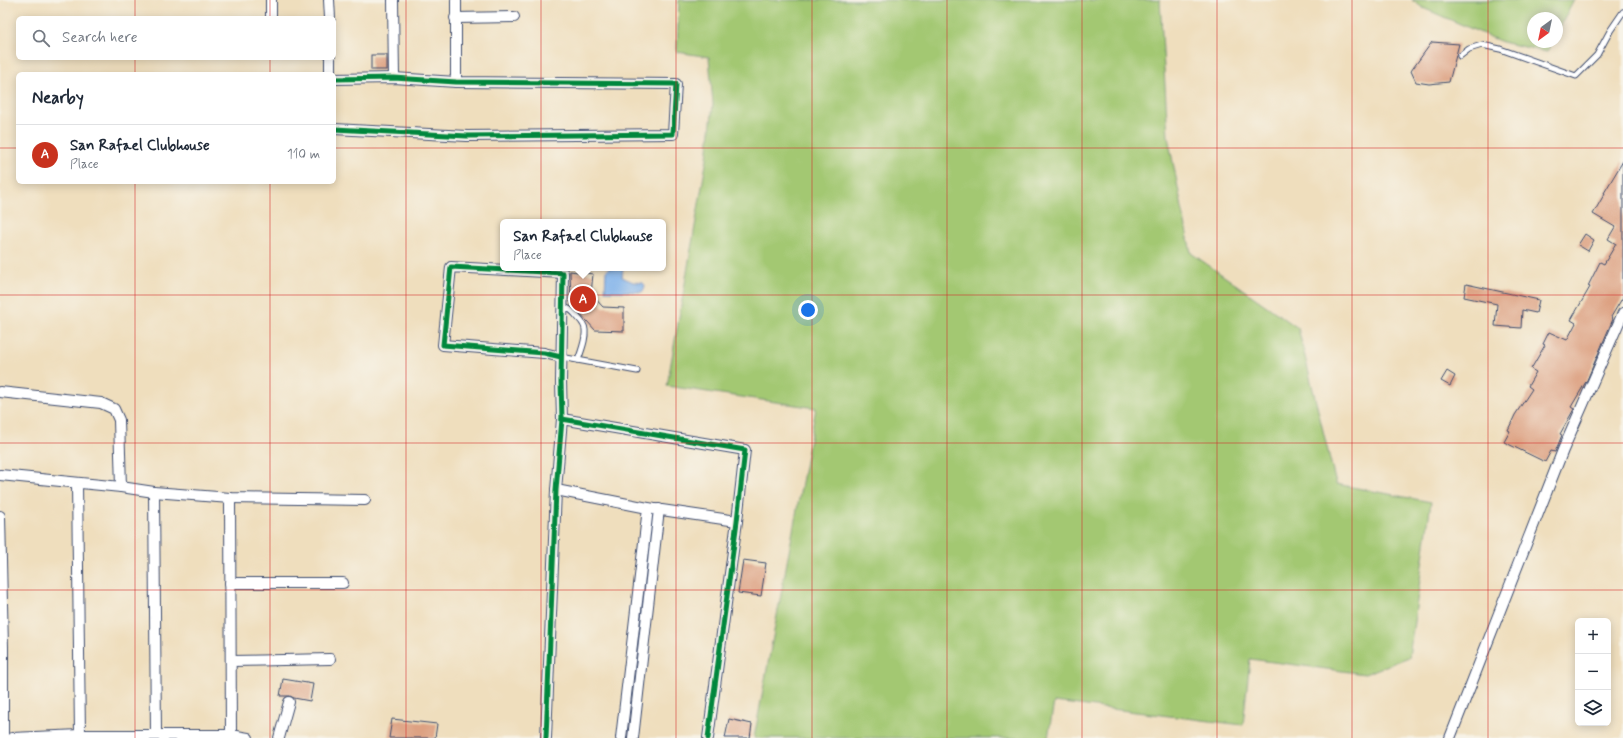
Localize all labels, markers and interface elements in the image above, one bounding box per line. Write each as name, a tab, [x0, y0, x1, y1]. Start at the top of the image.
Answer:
north arrow	[1527, 12, 1563, 48]
search box	[16, 16, 336, 60]
icon: search	[30, 27, 52, 49]
text: Search here	[62, 28, 138, 48]
text: Nearby	[32, 87, 84, 109]
text: San Rafael Clubhouse	[70, 136, 210, 156]
text: A	[41, 146, 49, 163]
text: 110 m	[287, 146, 320, 163]
text: Place	[70, 156, 99, 173]
popup	[500, 219, 666, 271]
text: San Rafael Clubhouse	[513, 227, 653, 247]
text: Place	[513, 247, 542, 264]
pin: A	[570, 284, 596, 314]
your location	[798, 300, 818, 320]
map controls	[1575, 618, 1611, 726]
button: +	[1575, 618, 1611, 654]
button: −	[1575, 654, 1611, 690]
button: layers	[1575, 690, 1611, 726]

